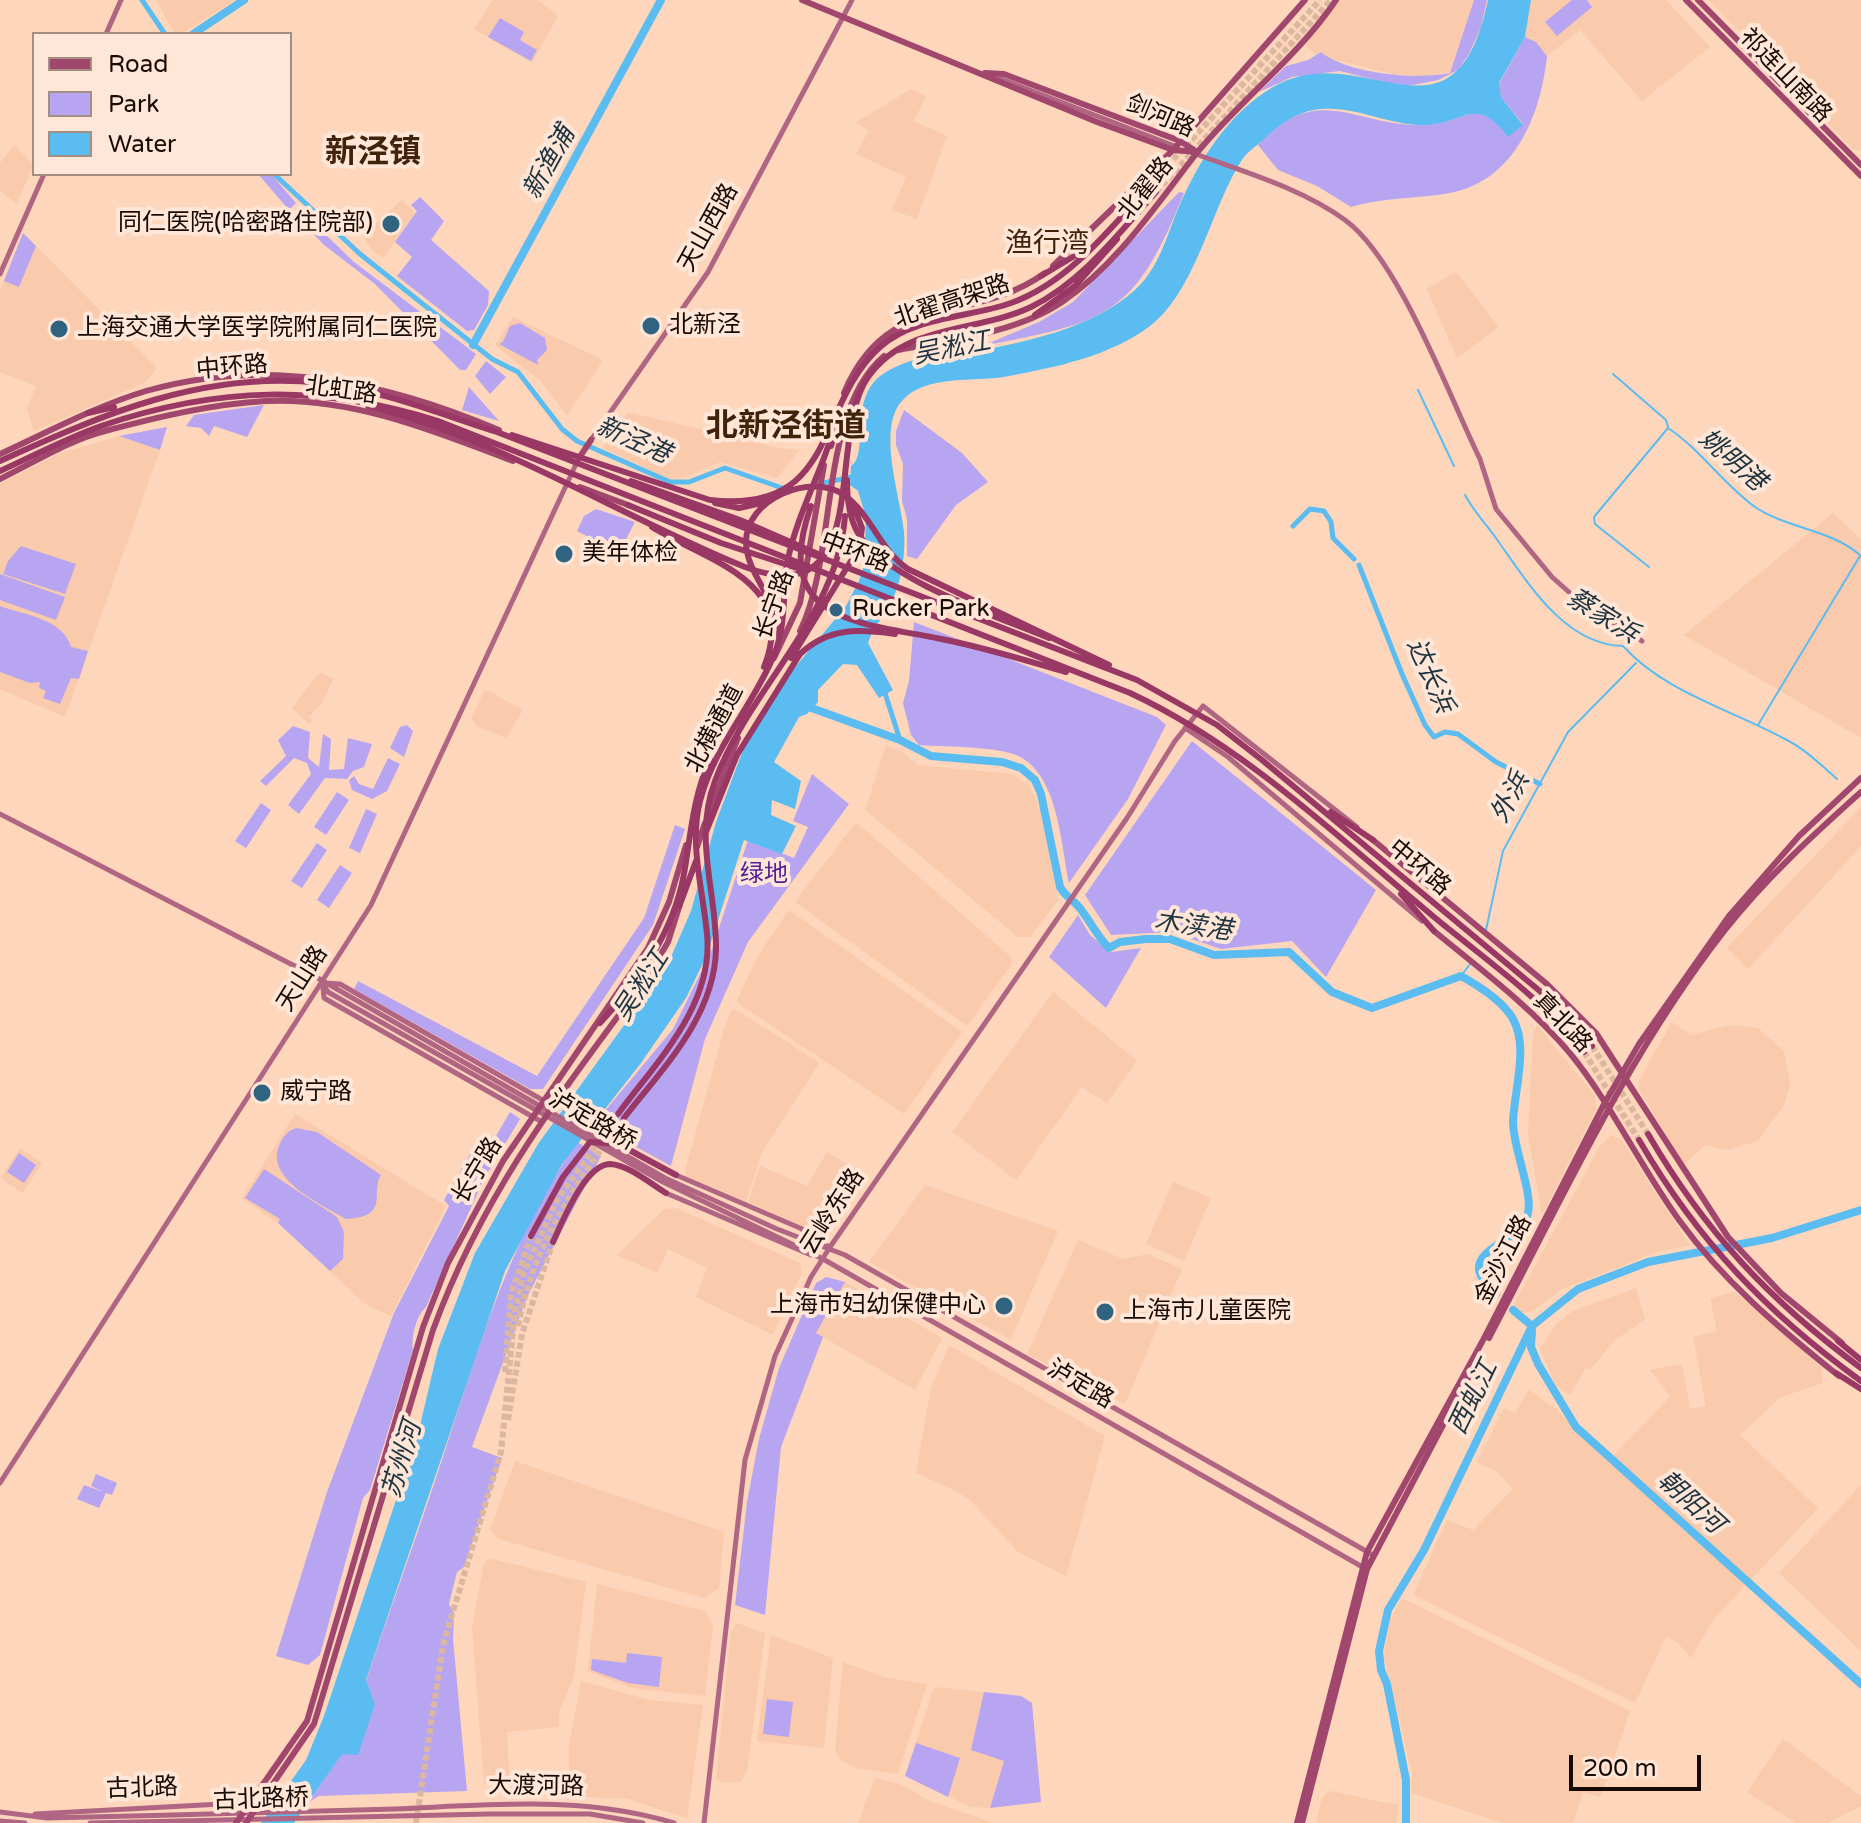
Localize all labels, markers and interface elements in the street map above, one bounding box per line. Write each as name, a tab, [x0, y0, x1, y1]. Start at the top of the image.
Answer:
street label: 祁连山南路	[1733, 23, 1837, 129]
legend	[32, 32, 292, 176]
text: Road	[108, 50, 168, 79]
text: Park	[108, 90, 159, 119]
street label: 剑河路	[1121, 90, 1199, 144]
water label: 新渔浦	[517, 121, 583, 205]
text: Water	[108, 130, 176, 159]
district label: 新泾镇	[325, 135, 421, 173]
street label: 北翟路	[1112, 152, 1180, 226]
street label: 天山西路	[673, 179, 745, 277]
place label: 同仁医院(哈密路住院部)	[118, 210, 373, 238]
marker: 同仁医院(哈密路住院部)	[380, 213, 402, 235]
district label: 渔行湾	[1005, 228, 1089, 262]
street label: 北翟高架路	[890, 270, 1014, 334]
place label: 北新泾	[669, 312, 741, 340]
place label: 上海交通大学医学院附属同仁医院	[77, 315, 437, 343]
marker: 北新泾	[640, 315, 662, 337]
marker: 上海交通大学医学院附属同仁医院	[48, 318, 70, 340]
water label: 吴淞江	[911, 326, 993, 372]
street label: 中环路	[195, 351, 269, 385]
street label: 北虹路	[303, 372, 379, 410]
district label: 北新泾街道	[706, 409, 866, 447]
water label: 新泾港	[591, 411, 675, 471]
water label: 姚明港	[1692, 424, 1772, 498]
street label: 中环路	[816, 527, 894, 579]
place label: 美年体检	[582, 540, 678, 568]
marker: 美年体检	[553, 543, 575, 565]
street label: 长宁路	[749, 566, 801, 644]
water label: 蔡家浜	[1561, 583, 1643, 651]
place label: Rucker Park	[852, 596, 990, 624]
marker: Rucker Park	[827, 601, 845, 619]
water label: 达长浜	[1399, 634, 1459, 718]
street label: 北横通道	[680, 680, 750, 778]
water label: 外浜	[1485, 768, 1537, 828]
street label: 中环路	[1382, 834, 1456, 902]
park label: 绿地	[740, 861, 788, 889]
water label: 木渎港	[1152, 906, 1234, 948]
street label: 天山路	[272, 941, 334, 1017]
water label: 吴淞江	[608, 945, 676, 1027]
street label: 真北路	[1527, 987, 1597, 1059]
place label: 威宁路	[280, 1079, 352, 1107]
marker: 威宁路	[251, 1082, 273, 1104]
street label: 泸定路桥	[543, 1085, 641, 1157]
street label: 长宁路	[447, 1133, 509, 1209]
street label: 云岭东路	[795, 1164, 871, 1260]
street label: 金沙江路	[1469, 1211, 1539, 1309]
place label: 上海市妇幼保健中心	[770, 1292, 986, 1320]
marker: 上海市妇幼保健中心	[993, 1295, 1015, 1317]
place label: 上海市儿童医院	[1123, 1298, 1291, 1326]
marker: 上海市儿童医院	[1094, 1301, 1116, 1323]
street label: 泸定路	[1042, 1355, 1118, 1415]
water label: 西虬江	[1443, 1356, 1505, 1440]
water label: 苏州河	[377, 1418, 429, 1502]
water label: 朝阳河	[1651, 1465, 1729, 1541]
scale bar	[1573, 1739, 1705, 1789]
text: 200 m	[1583, 1754, 1657, 1783]
street label: 大渡河路	[488, 1772, 584, 1802]
street label: 古北路	[106, 1773, 178, 1805]
street label: 古北路桥	[213, 1784, 309, 1816]

